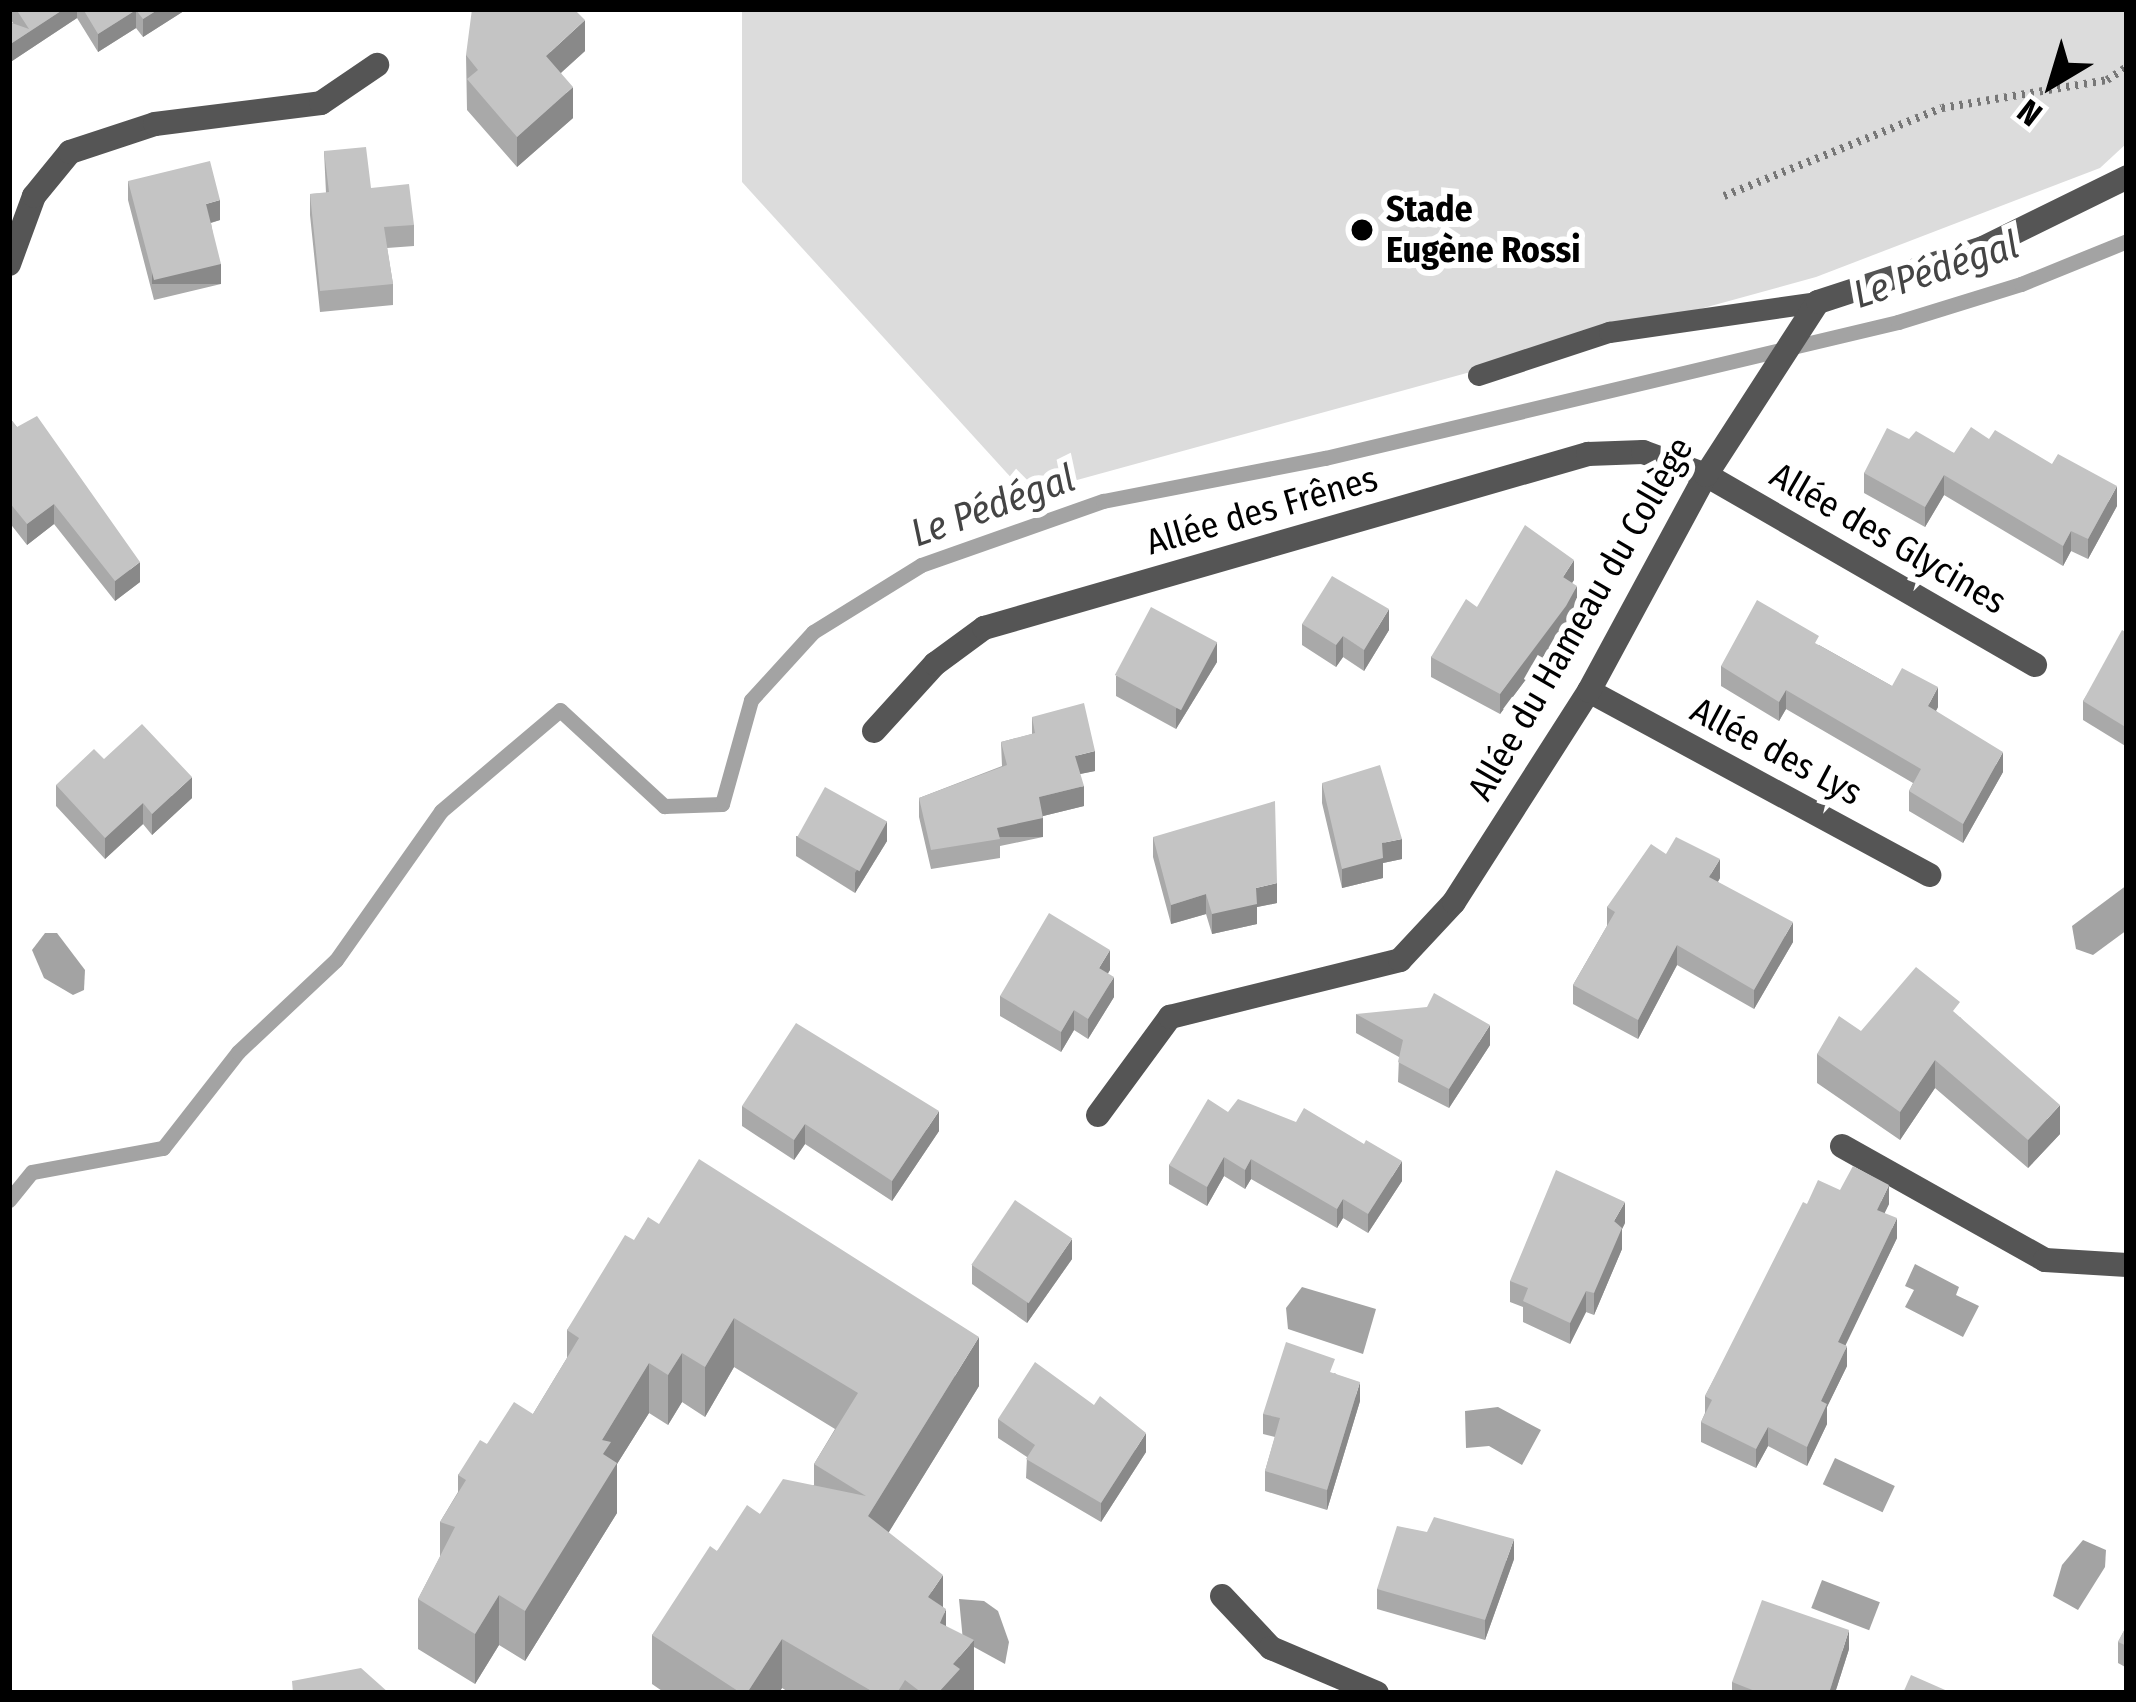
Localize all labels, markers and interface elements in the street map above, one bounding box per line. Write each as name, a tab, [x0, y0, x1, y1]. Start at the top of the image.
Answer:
north arrow	[1992, 24, 2112, 144]
text: N	[2010, 91, 2050, 134]
place label: Stade Eugène Rossi	[1386, 187, 1581, 272]
marker: Stade Eugène Rossi	[1349, 217, 1375, 243]
water label: Le Pédégal	[1848, 221, 2024, 319]
street label: Allée du Hameau du Collège	[1459, 430, 1703, 808]
street label: Allée des Glycines	[1762, 454, 2014, 624]
water label: Le Pédégal	[905, 455, 1081, 557]
street label: Allée des Frênes	[1141, 457, 1383, 565]
street label: Allée des Lys	[1683, 689, 1869, 815]

